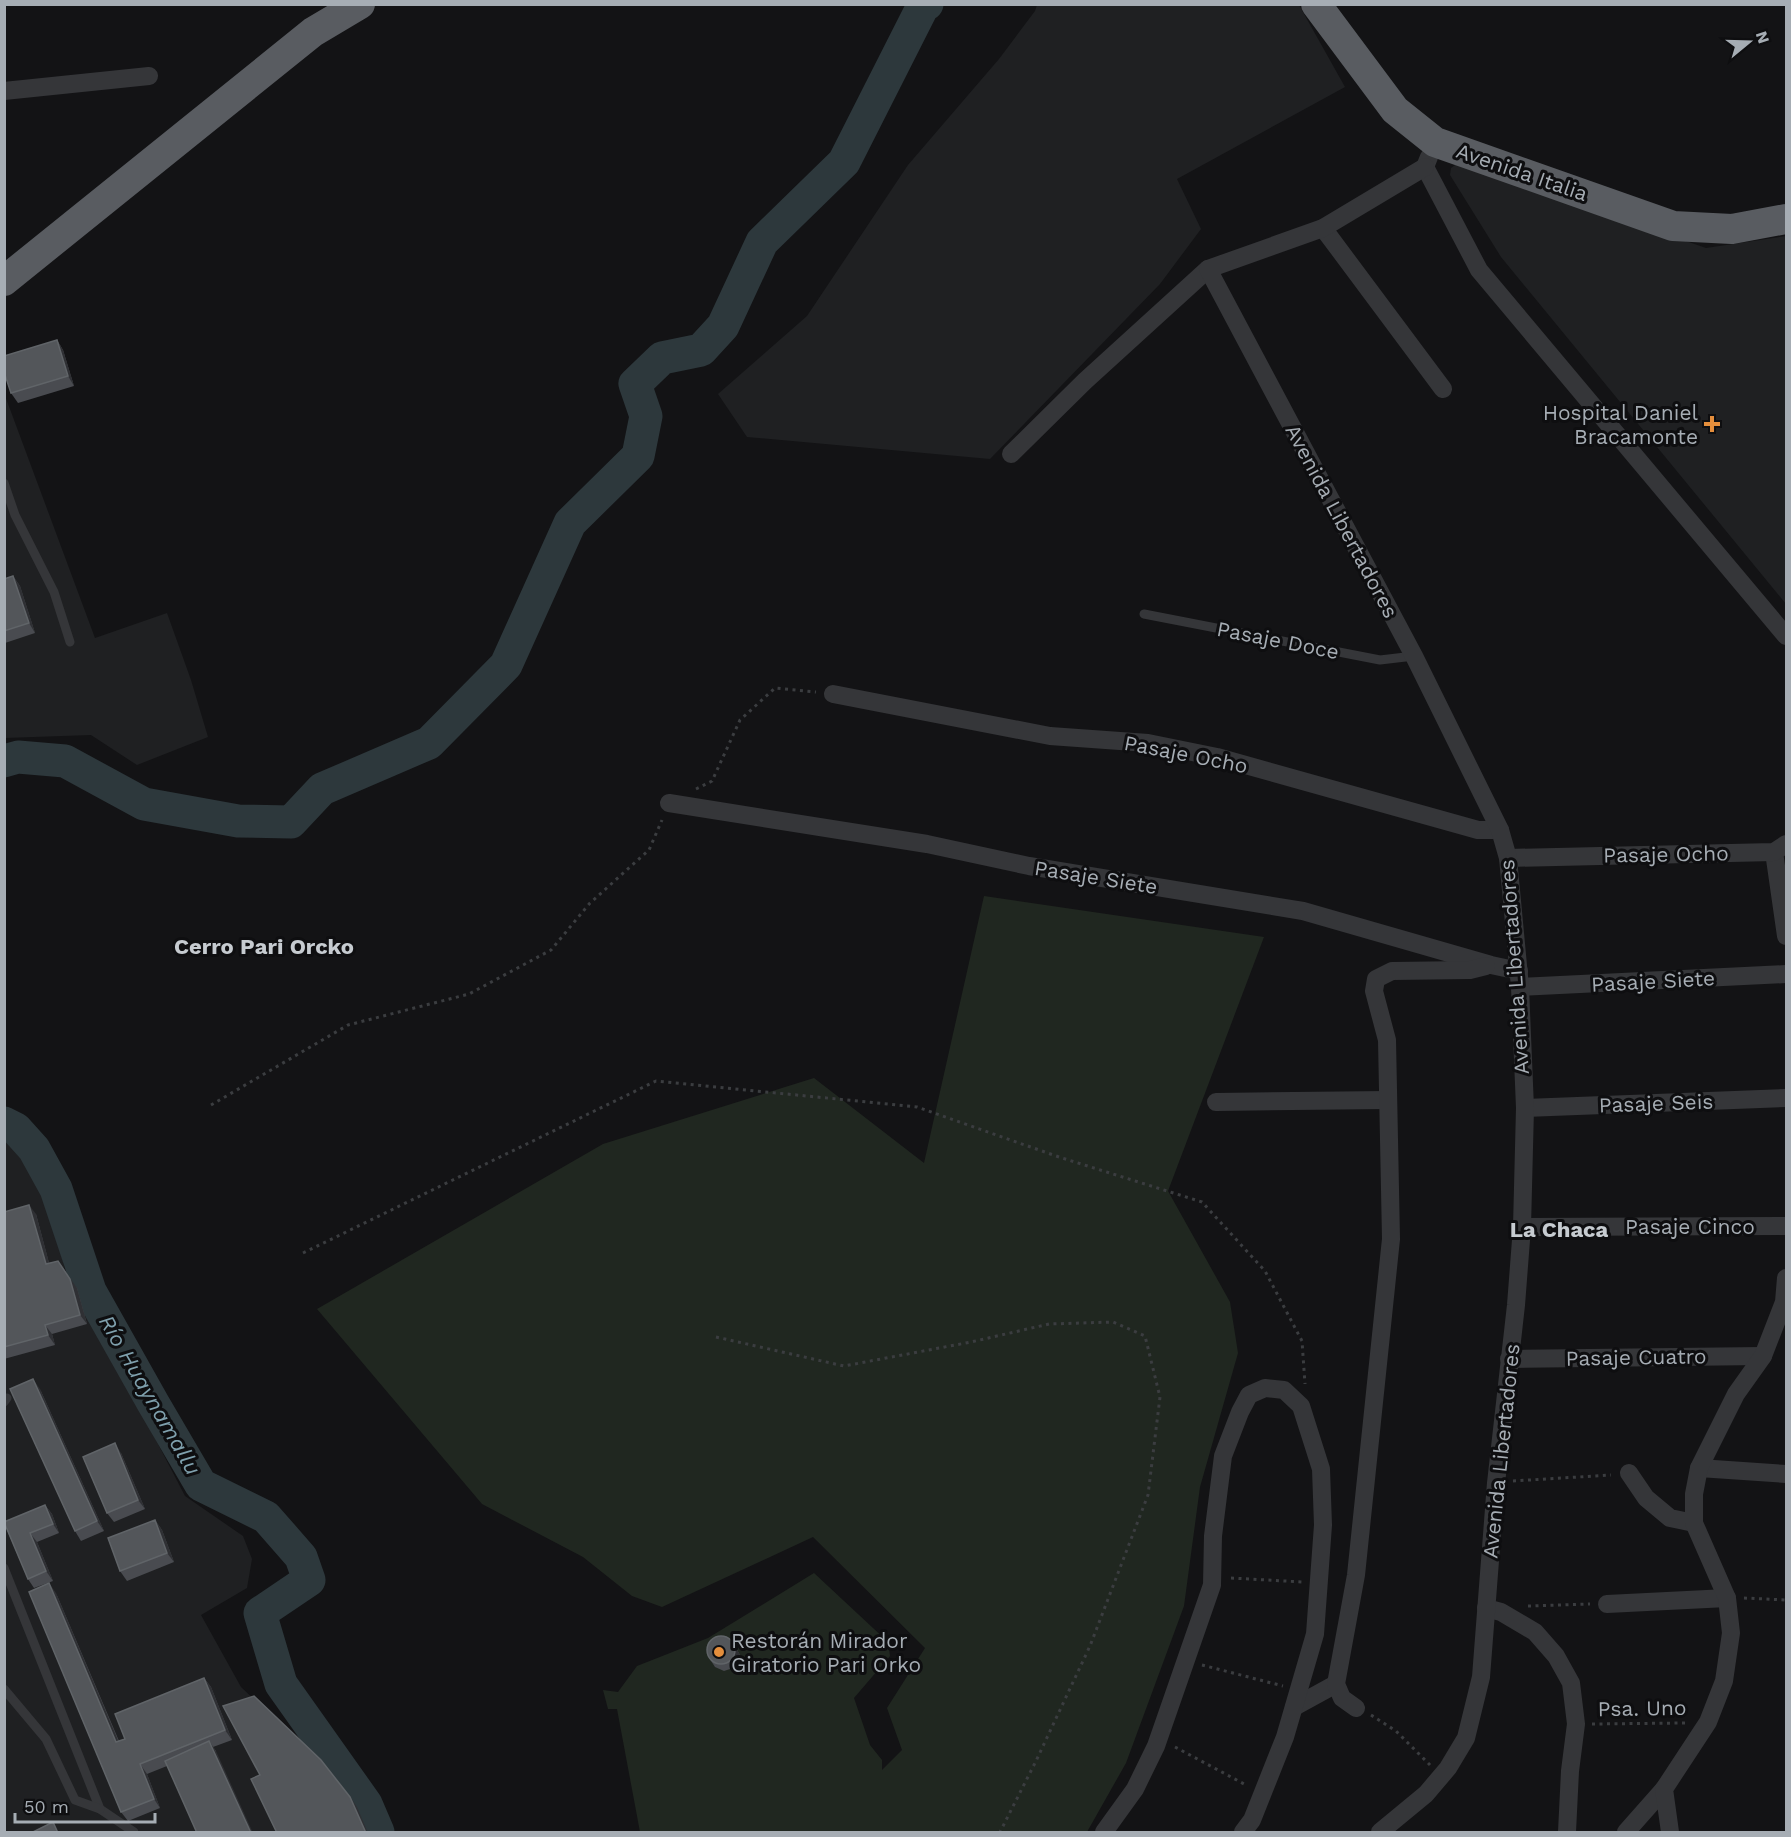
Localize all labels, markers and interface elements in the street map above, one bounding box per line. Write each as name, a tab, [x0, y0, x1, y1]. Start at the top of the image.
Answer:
north arrow	[1719, 12, 1779, 72]
text: N	[1752, 29, 1774, 46]
street label: Avenida Italia	[1453, 138, 1591, 206]
place label: Hospital Daniel Bracamonte	[1543, 400, 1699, 449]
marker: Hospital Daniel Bracamonte	[1703, 415, 1721, 433]
street label: Avenida Libertadores	[1280, 420, 1404, 622]
street label: Pasaje Doce	[1215, 616, 1341, 664]
street label: Pasaje Ocho	[1122, 730, 1250, 778]
street label: Pasaje Ocho	[1603, 840, 1729, 868]
street label: Pasaje Siete	[1033, 855, 1159, 899]
street label: Avenida Libertadores	[1494, 859, 1534, 1075]
district label: Cerro Pari Orcko	[174, 934, 354, 959]
street label: Pasaje Siete	[1590, 965, 1716, 997]
street label: Pasaje Seis	[1598, 1089, 1714, 1117]
street label: Pasaje Cinco	[1625, 1214, 1755, 1239]
district label: La Chaca	[1510, 1217, 1609, 1242]
water label: Río Huaynamallu	[94, 1311, 206, 1479]
street label: Avenida Libertadores	[1477, 1342, 1525, 1560]
street label: Pasaje Cuatro	[1565, 1343, 1707, 1371]
place label: Restorán Mirador Giratorio Pari Orko	[731, 1628, 921, 1677]
marker: Restorán Mirador Giratorio Pari Orko	[712, 1645, 726, 1659]
street label: Psa. Uno	[1597, 1695, 1687, 1721]
scale bar	[15, 1786, 154, 1824]
text: 50 m	[24, 1796, 69, 1817]

